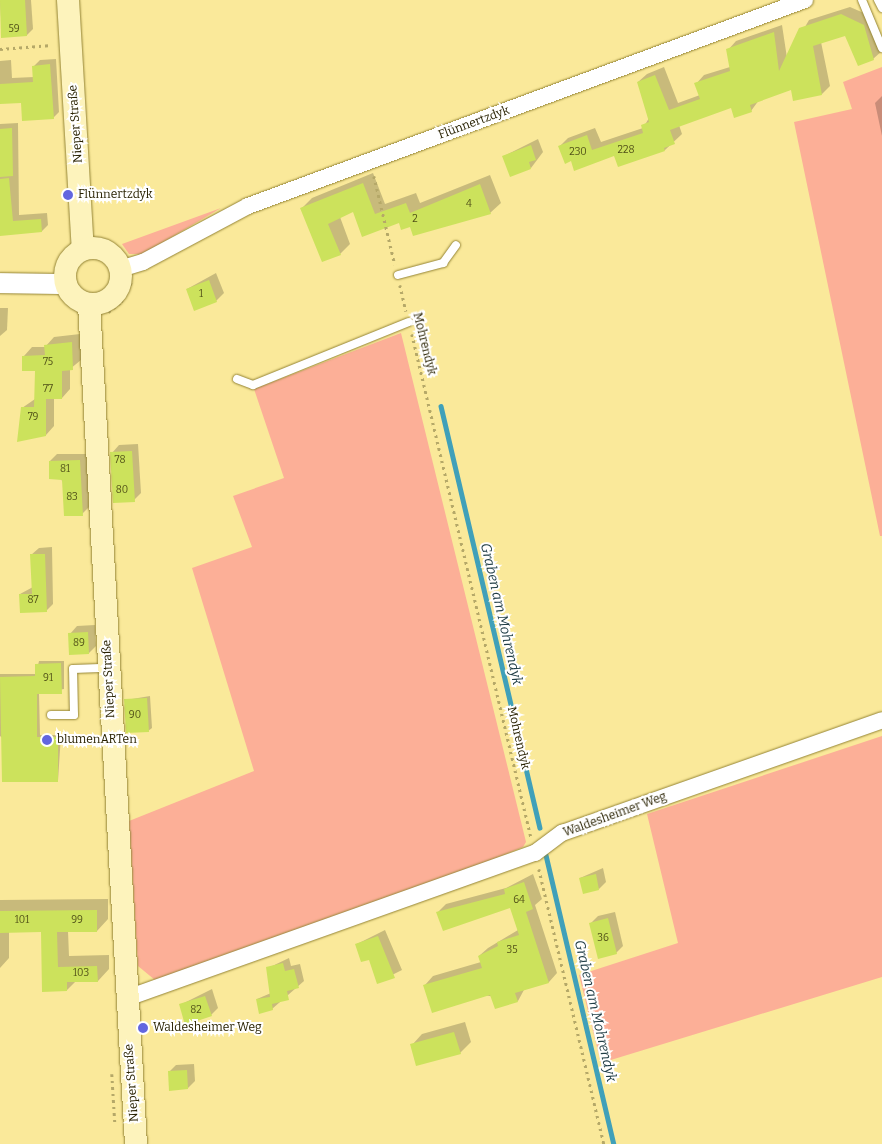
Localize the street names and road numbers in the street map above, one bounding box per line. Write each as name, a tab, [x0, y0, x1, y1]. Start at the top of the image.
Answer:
street label: Nieper Straße	[66, 84, 86, 164]
street label: Flünnertzdyk	[436, 103, 512, 143]
street label: Mohrendyk	[409, 311, 439, 377]
street label: Nieper Straße	[100, 640, 118, 718]
street label: Mohrendyk	[504, 705, 532, 771]
street label: Waldesheimer Weg	[561, 790, 669, 840]
street label: Nieper Straße	[122, 1043, 142, 1123]

